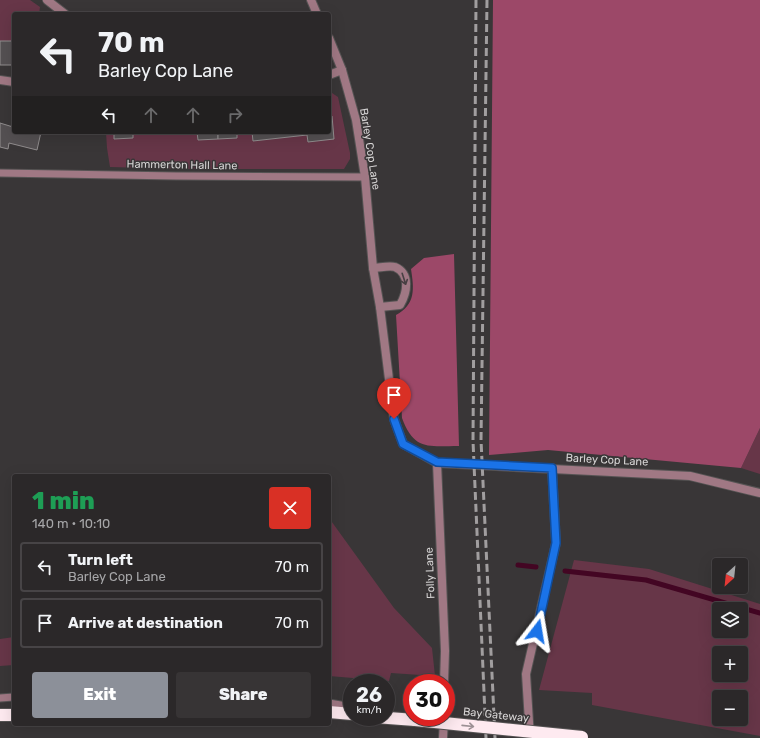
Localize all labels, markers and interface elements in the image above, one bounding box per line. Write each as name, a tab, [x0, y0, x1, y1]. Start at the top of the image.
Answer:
text: 70 m	[98, 26, 165, 59]
icon: left	[32, 28, 84, 80]
text: Barley Cop Lane	[98, 60, 233, 82]
icon: left	[98, 104, 120, 126]
icon: ahead	[140, 104, 162, 126]
icon: ahead	[182, 104, 204, 126]
icon: right	[224, 104, 246, 126]
street label: Barley Cop Lane	[357, 107, 383, 191]
street label: Hammerton Hall Lane	[126, 158, 238, 172]
one-way arrow	[401, 273, 408, 286]
pin	[377, 378, 411, 419]
icon: arrive	[383, 384, 405, 406]
street label: Barley Cop Lane	[565, 451, 649, 469]
text: 1 min	[32, 487, 95, 515]
button: close	[269, 487, 311, 529]
text: 140 m · 10:10	[32, 516, 110, 531]
street label: Folly Lane	[423, 547, 437, 599]
text: Turn left	[68, 551, 133, 569]
icon: left	[34, 556, 56, 578]
text: 70 m	[275, 558, 309, 576]
north arrow	[712, 558, 748, 594]
map controls	[712, 558, 748, 726]
text: Barley Cop Lane	[68, 569, 166, 584]
button: layers	[712, 602, 748, 638]
position arrow	[516, 610, 558, 652]
icon: arrive	[34, 612, 56, 634]
text: Arrive at destination	[68, 614, 223, 632]
text: 70 m	[275, 614, 309, 632]
button: +	[712, 646, 748, 682]
button: Exit	[32, 672, 168, 718]
button: Share	[176, 672, 311, 718]
speed limit sign: 30	[403, 674, 455, 726]
text: 26	[356, 683, 382, 707]
button: −	[712, 690, 748, 726]
text: km/h	[357, 704, 381, 716]
street label: Bay Gateway	[462, 705, 530, 725]
one-way arrow	[461, 722, 474, 729]

